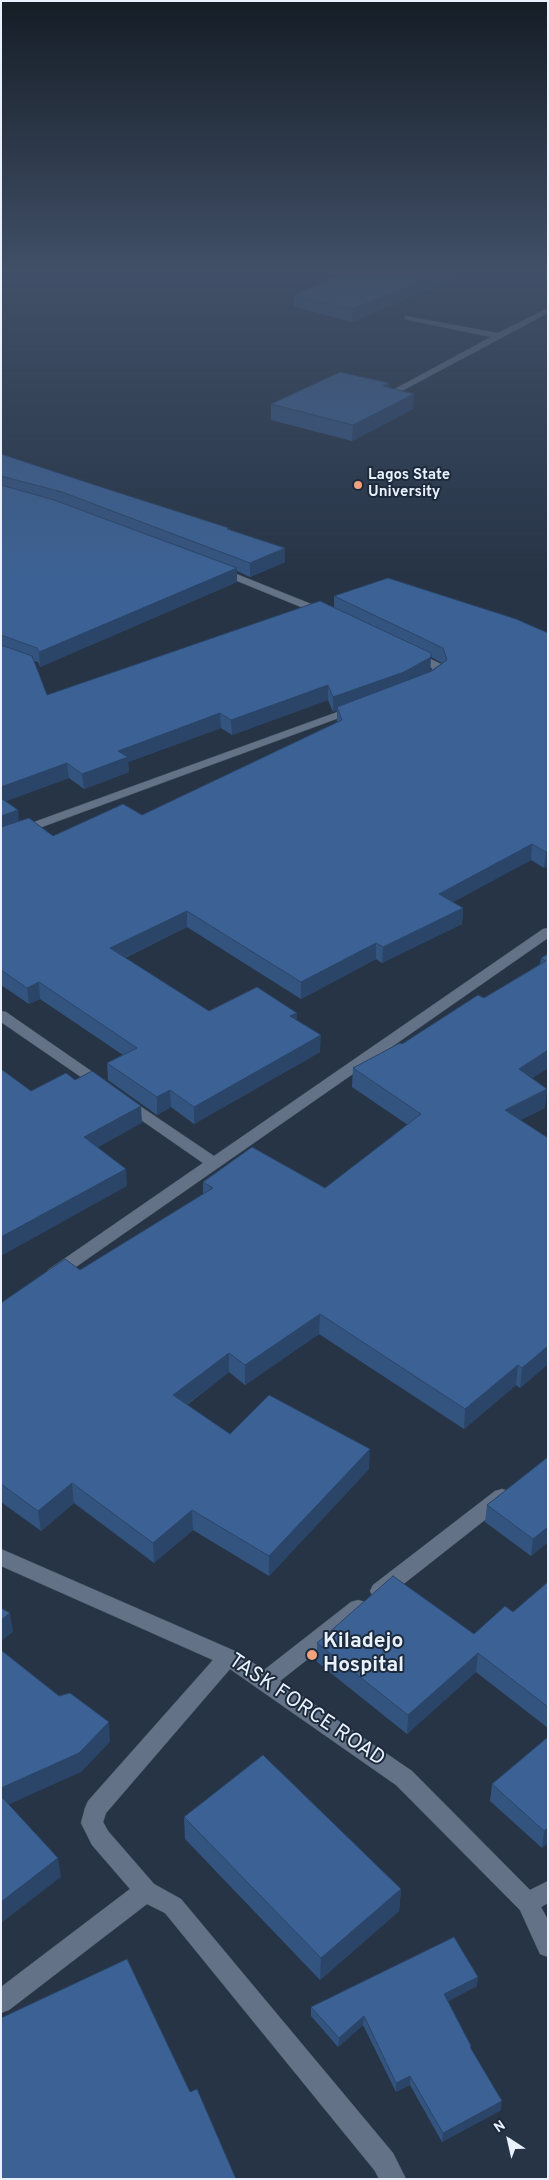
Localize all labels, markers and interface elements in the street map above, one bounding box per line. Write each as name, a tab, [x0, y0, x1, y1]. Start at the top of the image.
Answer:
place label: Lagos State University	[368, 467, 450, 502]
marker: Lagos State University	[352, 479, 364, 491]
place label: Kiladejo Hospital	[323, 1630, 404, 1680]
marker: Kiladejo Hospital	[305, 1648, 319, 1662]
street label: TASK FORCE ROAD	[223, 1649, 389, 1773]
north arrow	[484, 2115, 534, 2165]
text: N	[491, 2117, 509, 2137]

